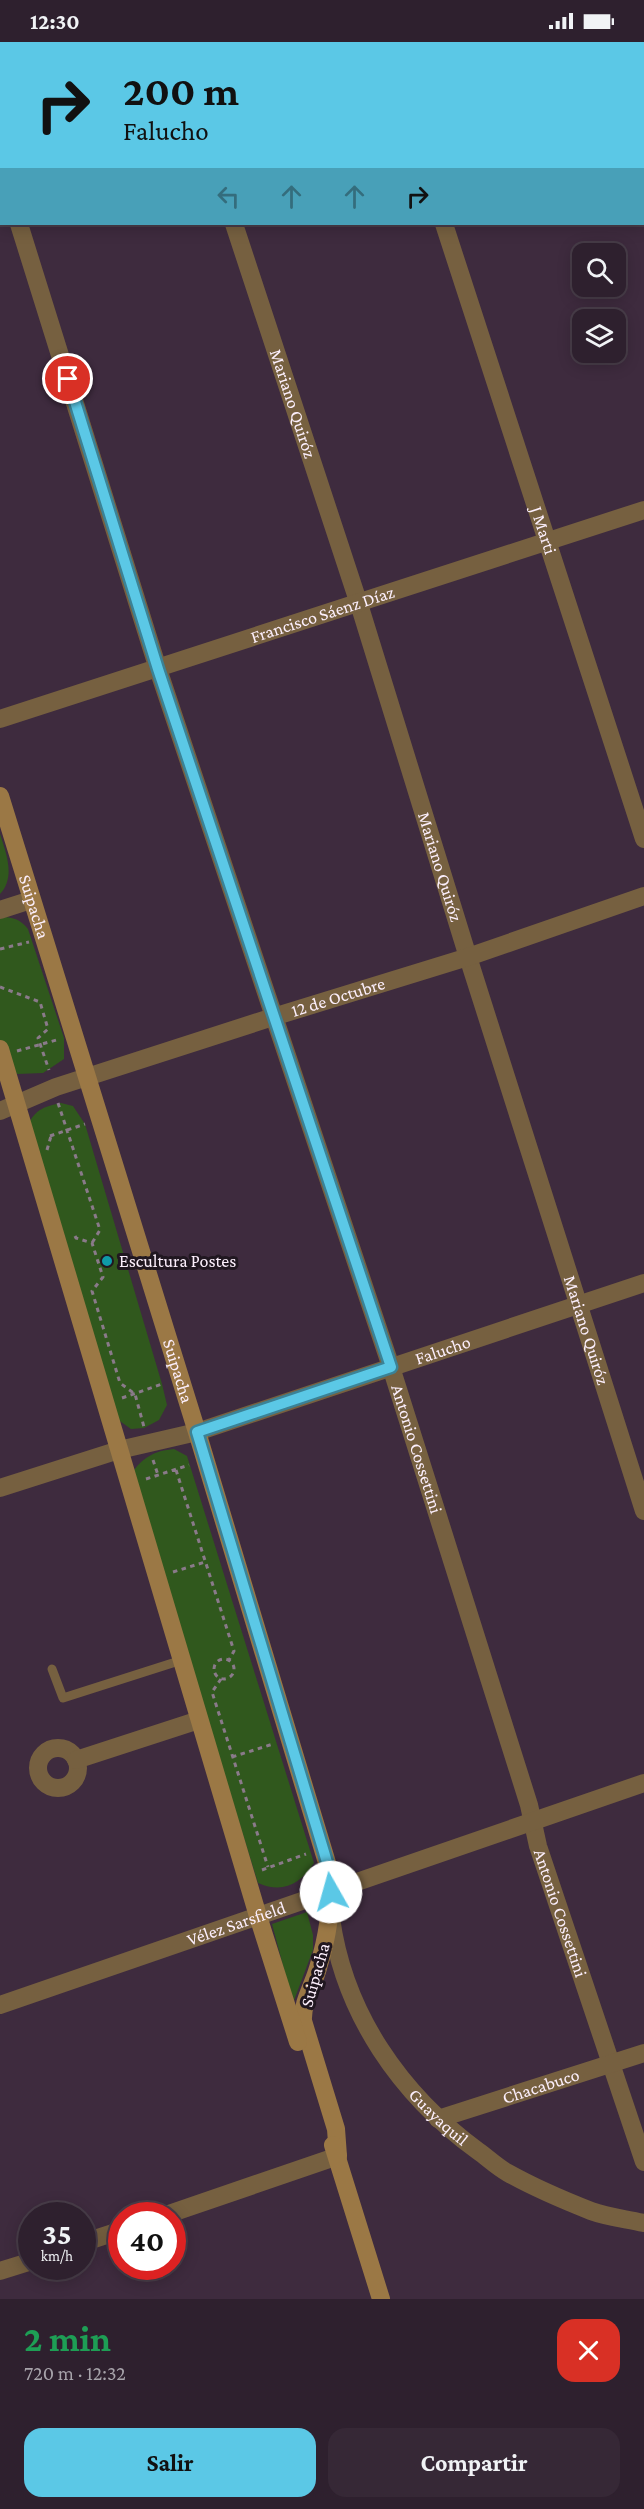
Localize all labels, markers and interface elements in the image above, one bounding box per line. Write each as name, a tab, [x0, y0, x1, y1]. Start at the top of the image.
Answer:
text: 12:30	[30, 9, 80, 34]
icon: right	[24, 66, 102, 144]
text: 200 m	[123, 67, 239, 114]
text: Falucho	[123, 116, 209, 146]
icon: left	[212, 180, 245, 213]
icon: ahead	[275, 180, 308, 213]
icon: ahead	[338, 180, 371, 213]
icon: right	[401, 180, 434, 213]
map controls	[572, 243, 626, 363]
button: search	[572, 243, 626, 297]
button: layers	[572, 309, 626, 363]
street label: Mariano Quiróz	[266, 346, 320, 461]
pin	[42, 353, 93, 404]
icon: arrive	[51, 362, 84, 395]
street label: J Marti	[526, 502, 561, 557]
street label: Francisco Sáenz Díaz	[248, 582, 397, 647]
street label: Mariano Quiróz	[414, 809, 467, 924]
street label: Suipacha	[15, 872, 54, 941]
street label: 12 de Octubre	[289, 973, 387, 1021]
place label: Escultura Postes	[119, 1251, 236, 1271]
marker: Escultura Postes	[100, 1254, 114, 1268]
street label: Mariano Quiróz	[560, 1273, 613, 1388]
street label: Falucho	[412, 1332, 473, 1369]
street label: Suipacha	[159, 1337, 197, 1405]
street label: Antonio Cossettini	[387, 1382, 447, 1516]
street label: Antonio Cossettini	[530, 1846, 591, 1980]
position arrow	[299, 1860, 363, 1924]
street label: Vélez Sarsfield	[184, 1897, 289, 1950]
street label: Suipacha	[296, 1941, 334, 2009]
street label: Chacabuco	[500, 2064, 582, 2108]
street label: Guayaquil	[405, 2085, 472, 2150]
speed limit sign: 40	[108, 2202, 186, 2280]
text: 35	[42, 2217, 72, 2250]
text: km/h	[41, 2248, 73, 2264]
text: 2 min	[24, 2319, 111, 2359]
button: close	[557, 2319, 620, 2382]
text: 720 m · 12:32	[24, 2362, 126, 2384]
button: Salir	[24, 2428, 316, 2497]
button: Compartir	[328, 2428, 620, 2497]

